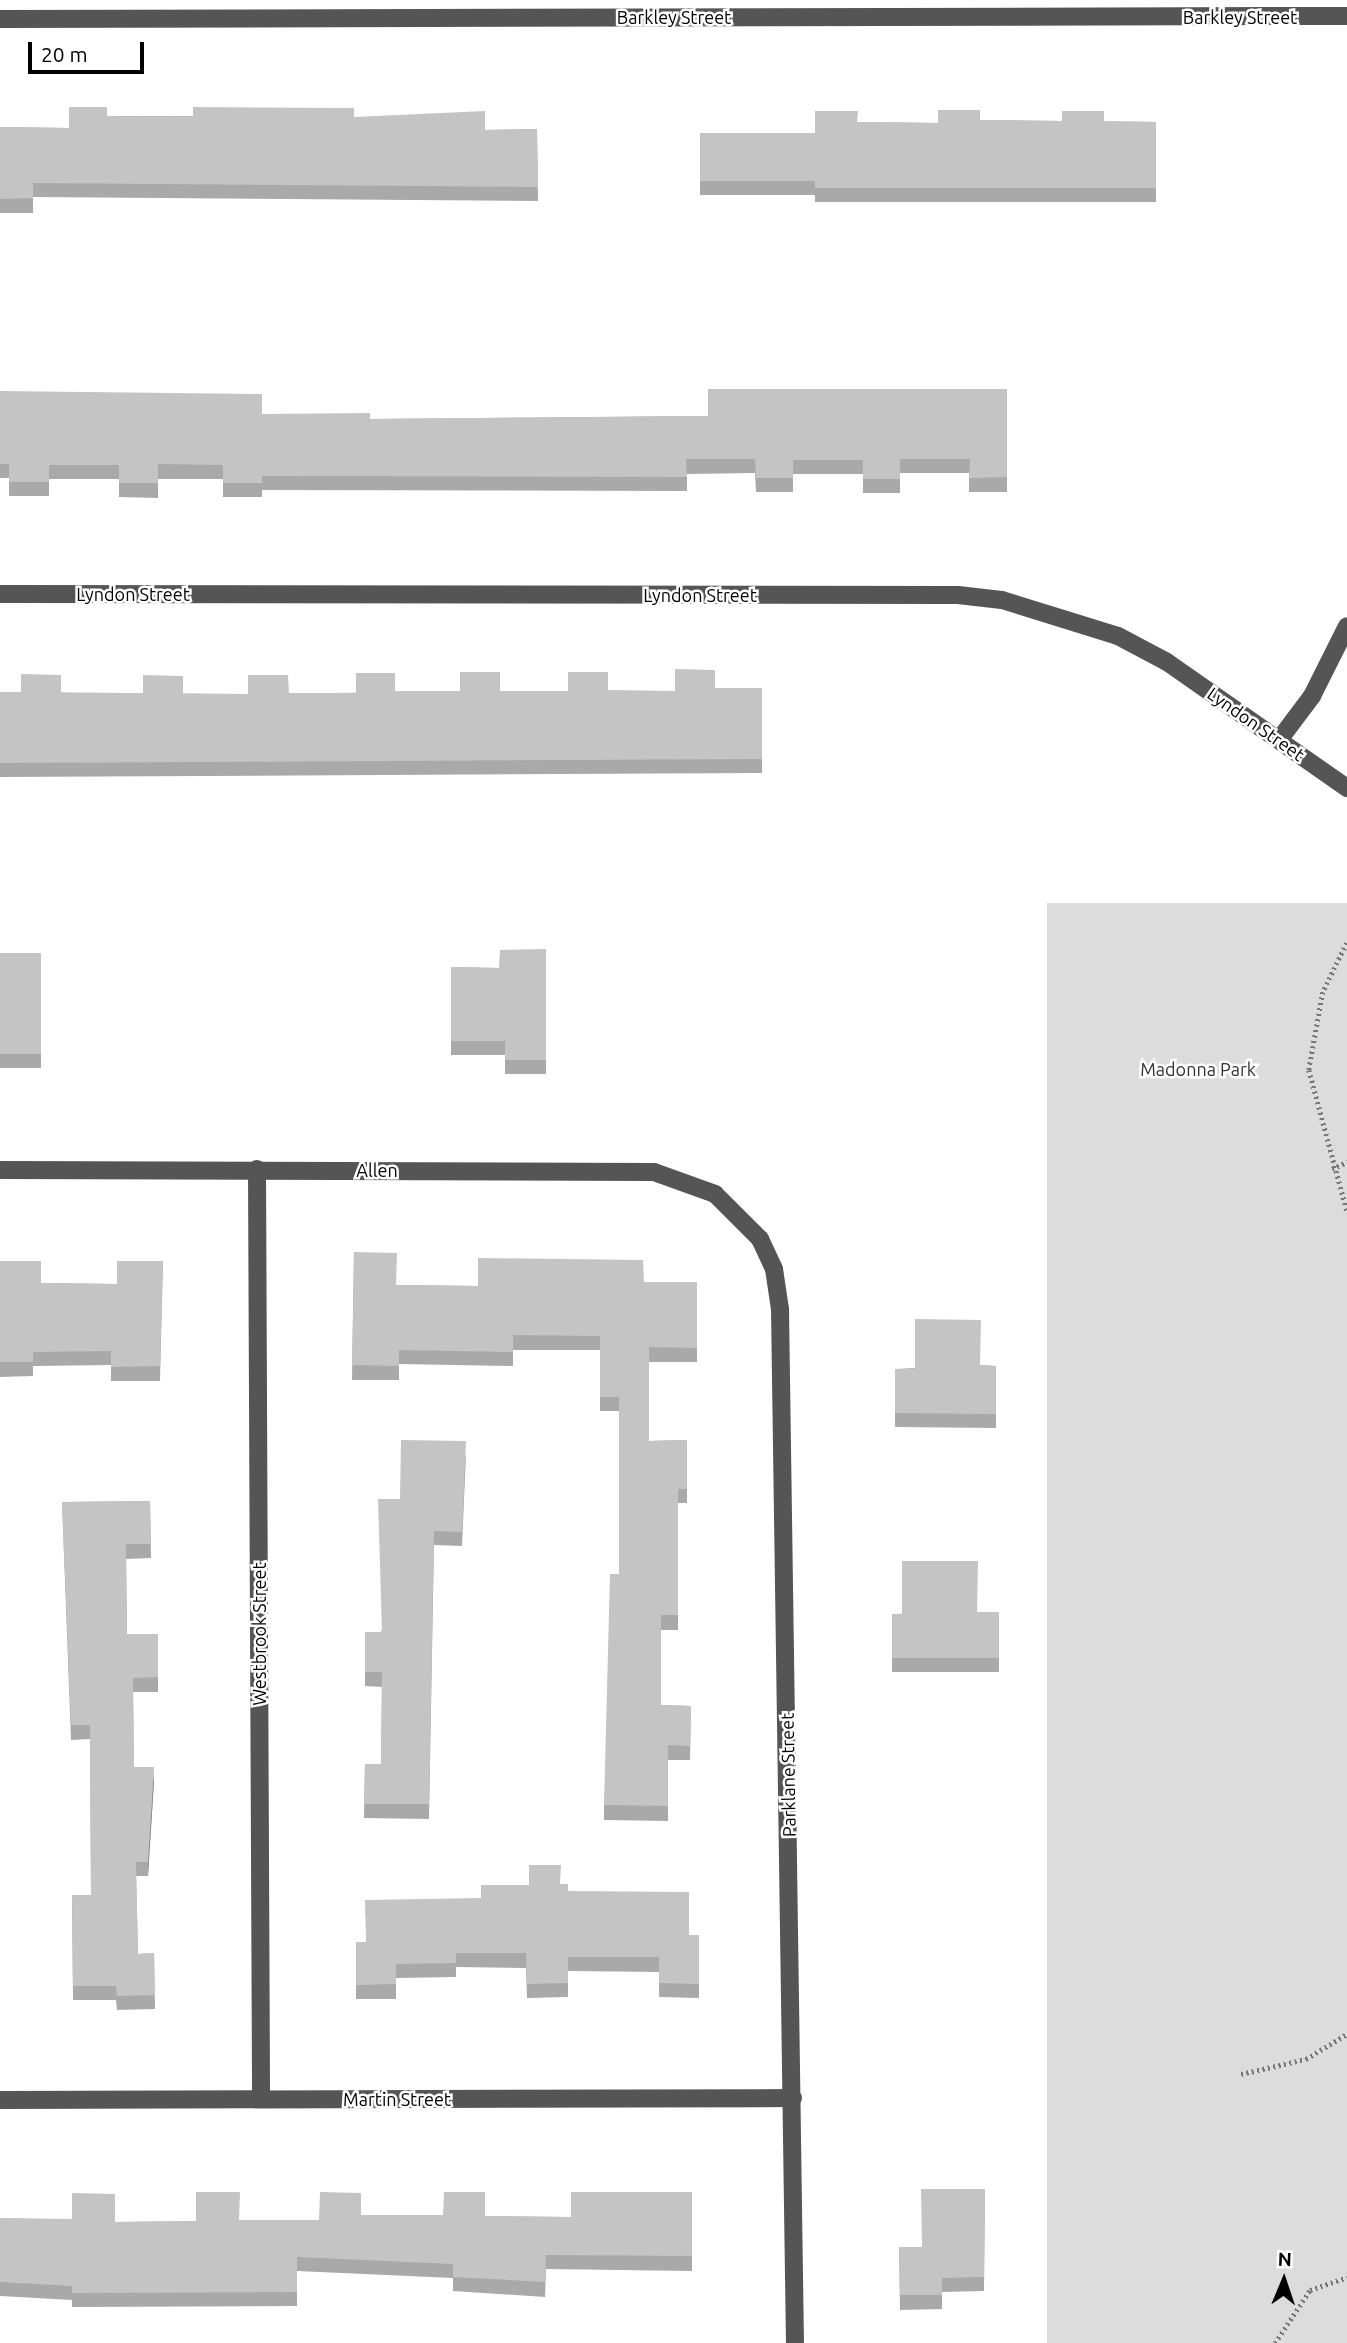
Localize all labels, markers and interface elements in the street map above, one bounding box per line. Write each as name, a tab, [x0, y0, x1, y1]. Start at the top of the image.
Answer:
street label: Barkley Street	[617, 6, 731, 28]
street label: Barkley Street	[1183, 6, 1297, 28]
scale bar	[32, 28, 147, 72]
text: 20 m	[41, 42, 88, 66]
street label: Lyndon Street	[76, 583, 190, 605]
street label: Lyndon Street	[643, 584, 757, 606]
street label: Lyndon Street	[1203, 683, 1309, 765]
park label: Madonna Park	[1140, 1058, 1256, 1080]
street label: Allen	[356, 1159, 398, 1181]
street label: Westbrook Street	[248, 1562, 270, 1706]
street label: Parklane Street	[776, 1713, 800, 1837]
street label: Martin Street	[343, 2088, 451, 2110]
north arrow	[1249, 2245, 1319, 2315]
text: N	[1277, 2248, 1292, 2270]

